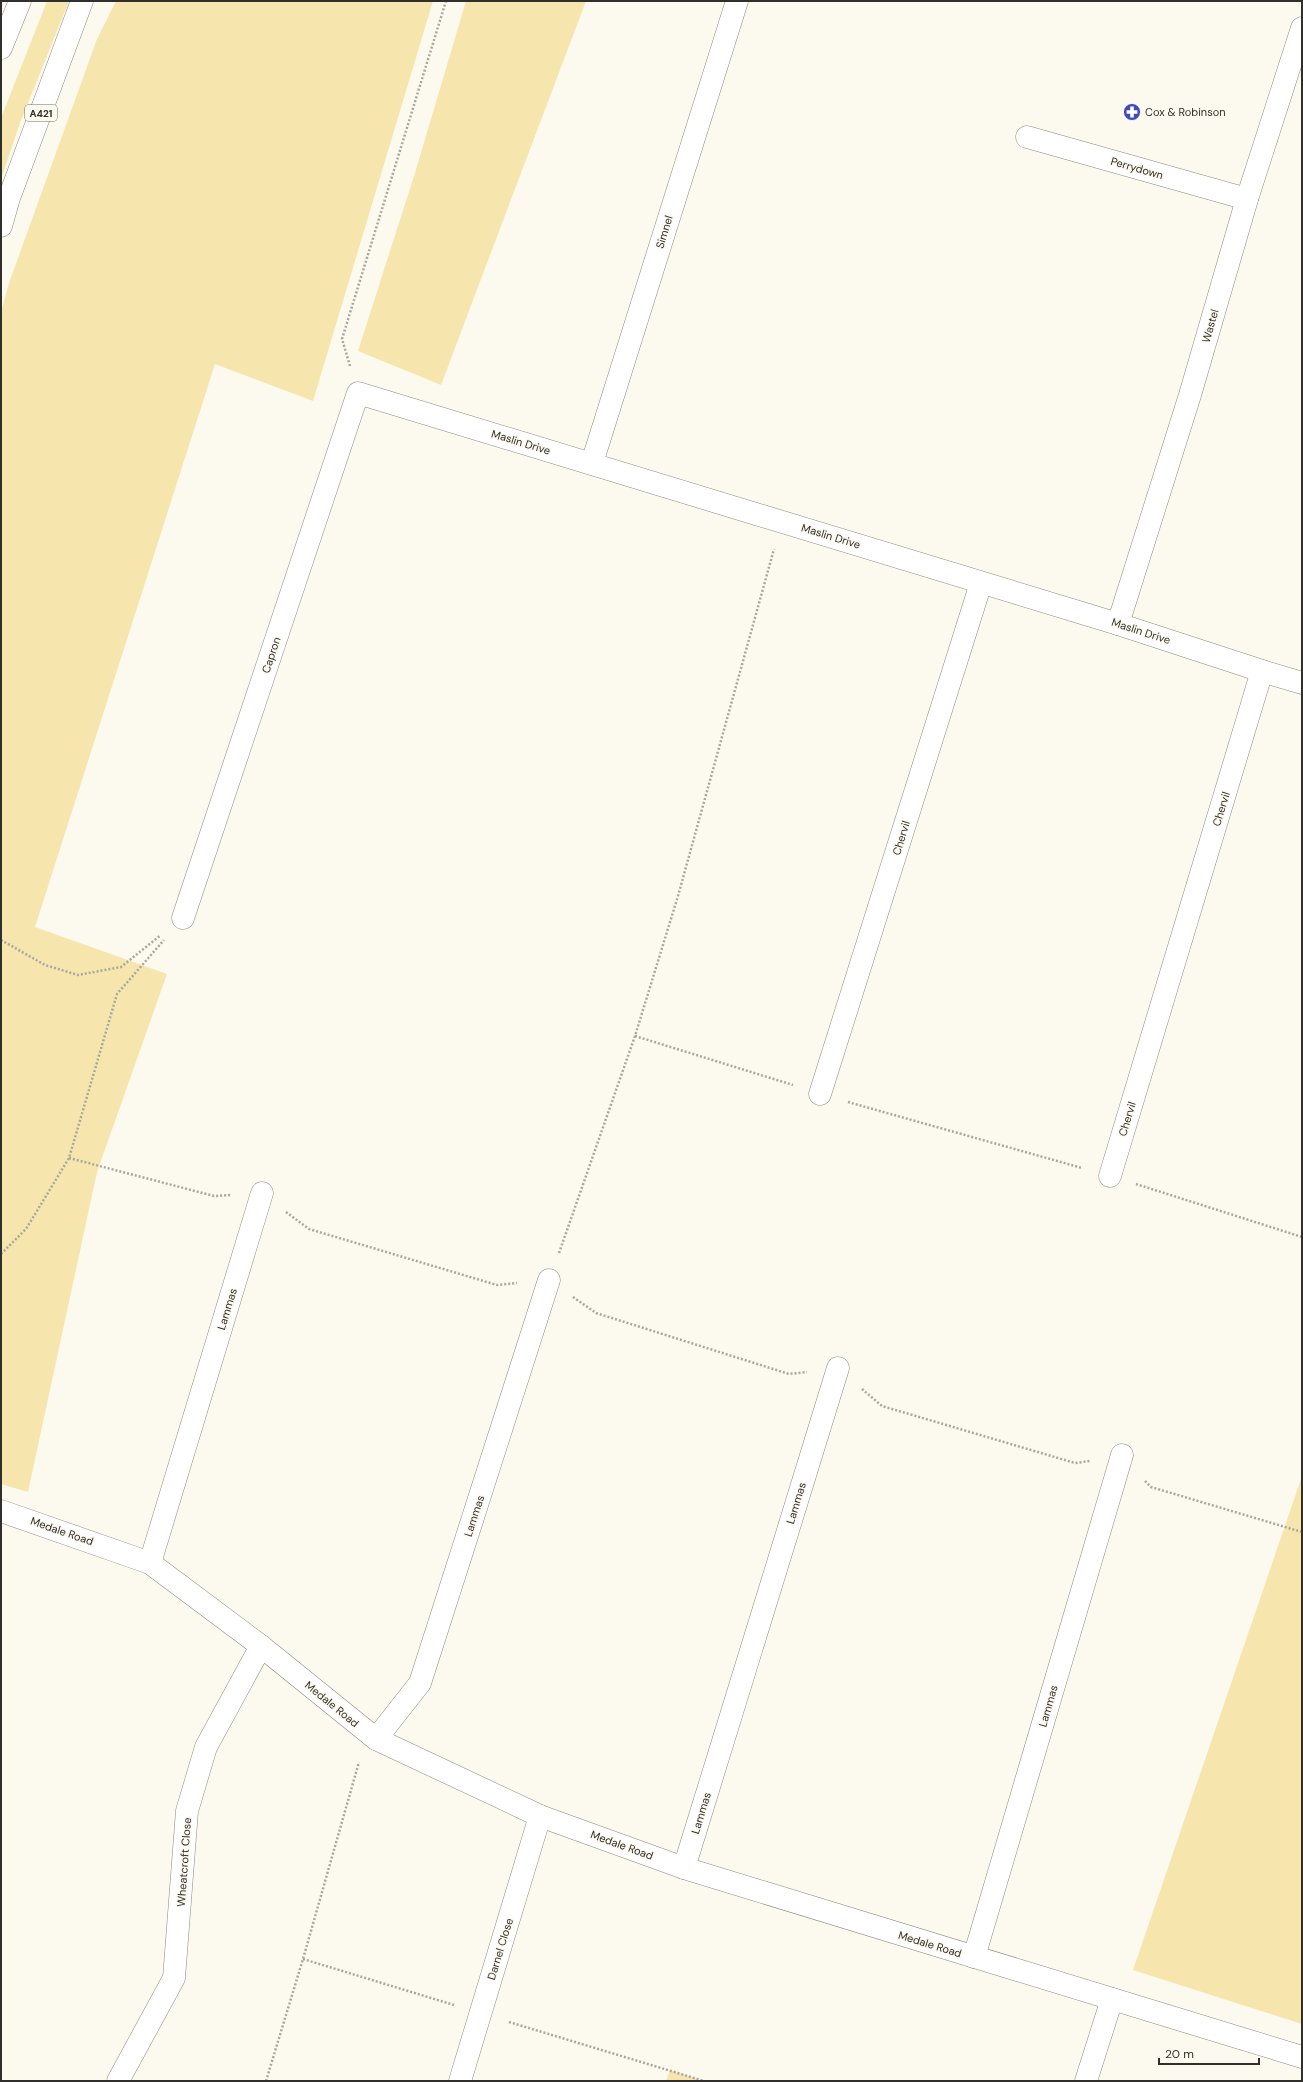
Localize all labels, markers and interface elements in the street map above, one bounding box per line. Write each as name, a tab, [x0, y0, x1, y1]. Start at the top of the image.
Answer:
pharmacy icon: Cox & Robinson	[1122, 102, 1142, 122]
road number: A421	[25, 105, 57, 121]
place label: Cox & Robinson	[1145, 105, 1226, 119]
street label: Perrydown	[1109, 154, 1165, 182]
street label: Simnel	[652, 214, 676, 250]
street label: Wastel	[1199, 308, 1221, 344]
street label: Maslin Drive	[490, 426, 552, 458]
street label: Maslin Drive	[800, 520, 862, 552]
street label: Maslin Drive	[1110, 615, 1172, 647]
street label: Capron	[259, 635, 283, 675]
street label: Chervil	[1209, 790, 1233, 828]
street label: Chervil	[889, 819, 913, 857]
street label: Chervil	[1115, 1100, 1139, 1138]
street label: Lammas	[214, 1286, 240, 1332]
street label: Lammas	[783, 1480, 809, 1526]
street label: Lammas	[461, 1493, 487, 1539]
street label: Medale Road	[29, 1514, 95, 1548]
street label: Medale Road	[302, 1678, 362, 1730]
street label: Lammas	[1035, 1683, 1061, 1729]
street label: Lammas	[688, 1790, 714, 1836]
street label: Wheatcroft Close	[174, 1817, 194, 1907]
street label: Medale Road	[589, 1827, 655, 1863]
street label: Darnel Close	[484, 1916, 516, 1982]
street label: Medale Road	[897, 1928, 964, 1960]
scale bar	[1159, 2040, 1259, 2066]
text: 20 m	[1165, 2046, 1194, 2062]

